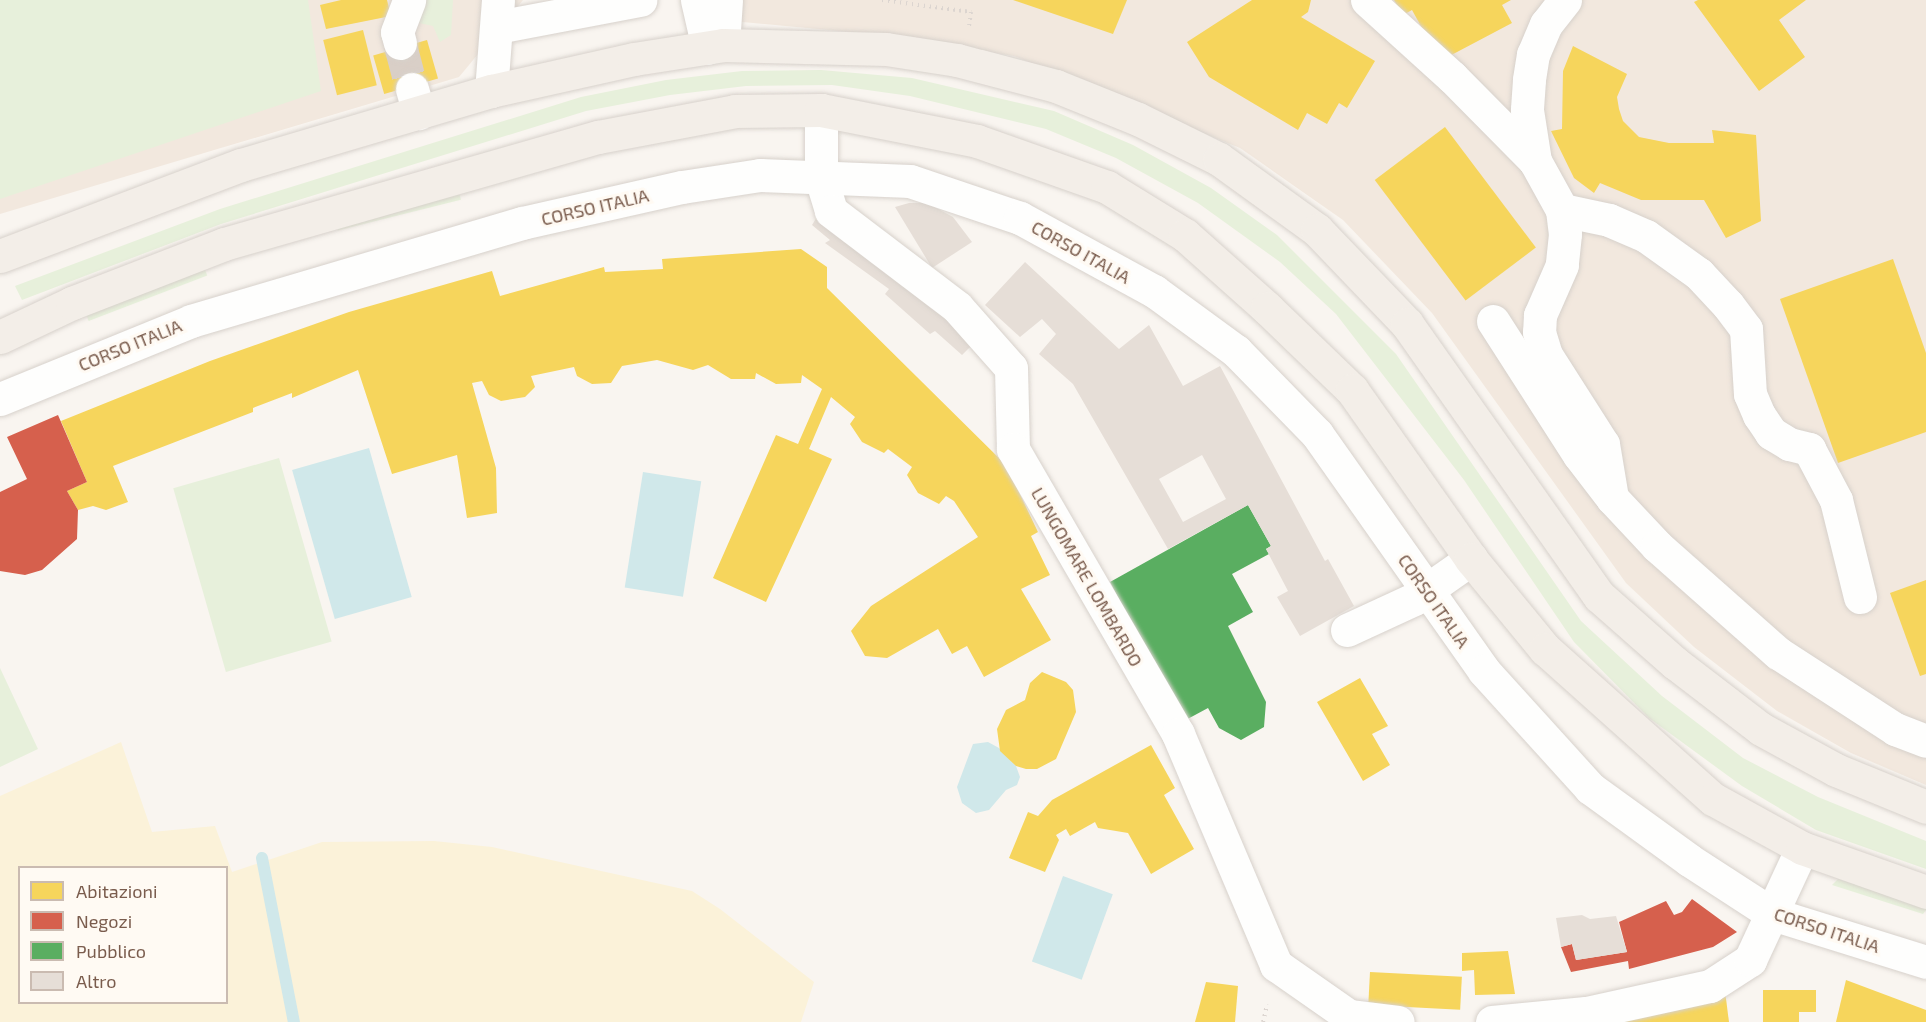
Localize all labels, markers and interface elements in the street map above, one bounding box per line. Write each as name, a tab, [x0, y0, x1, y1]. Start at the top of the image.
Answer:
street label: CORSO ITALIA	[539, 184, 651, 230]
street label: CORSO ITALIA	[1028, 216, 1134, 288]
street label: CORSO ITALIA	[75, 314, 185, 376]
street label: LUNGOMARE LOMBARDO	[1027, 484, 1147, 670]
street label: CORSO ITALIA	[1394, 550, 1474, 652]
legend	[18, 866, 228, 1004]
text: Abitazioni	[76, 880, 157, 902]
street label: CORSO ITALIA	[1771, 903, 1883, 957]
text: Negozi	[76, 910, 132, 932]
text: Pubblico	[76, 940, 146, 962]
text: Altro	[76, 970, 116, 992]

